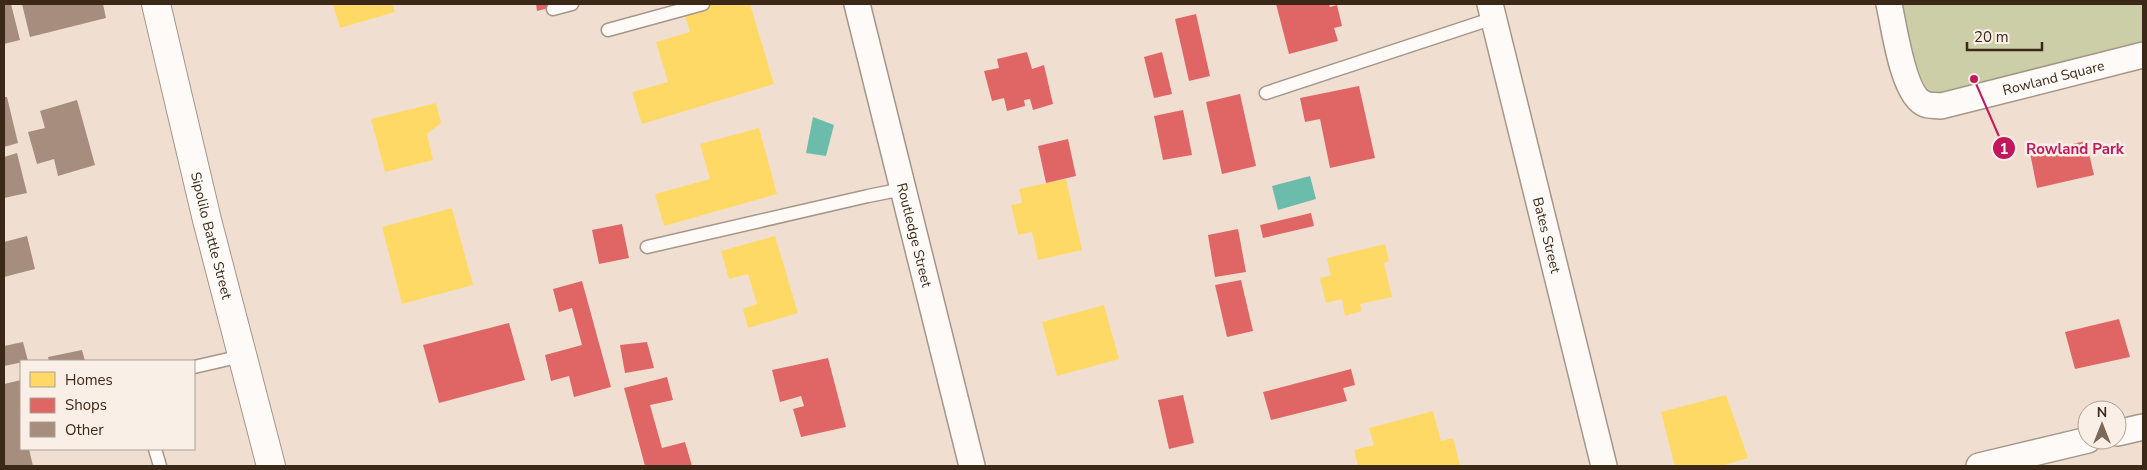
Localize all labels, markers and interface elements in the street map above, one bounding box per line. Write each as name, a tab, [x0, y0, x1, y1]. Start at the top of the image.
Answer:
scale bar	[1967, 20, 2042, 52]
text: 20 m	[1974, 27, 2009, 47]
street label: Rowland Square	[2001, 56, 2107, 100]
callout: Rowland Park	[1991, 133, 2134, 163]
text: 1	[1999, 139, 2009, 159]
text: Rowland Park	[2026, 139, 2125, 159]
street label: Sipolilo Battle Street	[186, 170, 236, 301]
street label: Routledge Street	[892, 181, 936, 289]
street label: Bates Street	[1528, 195, 1565, 275]
legend	[20, 360, 195, 450]
text: Homes	[65, 370, 113, 390]
text: Shops	[65, 395, 107, 415]
north arrow	[2077, 400, 2127, 450]
text: N	[2097, 403, 2107, 422]
text: Other	[65, 420, 104, 440]

